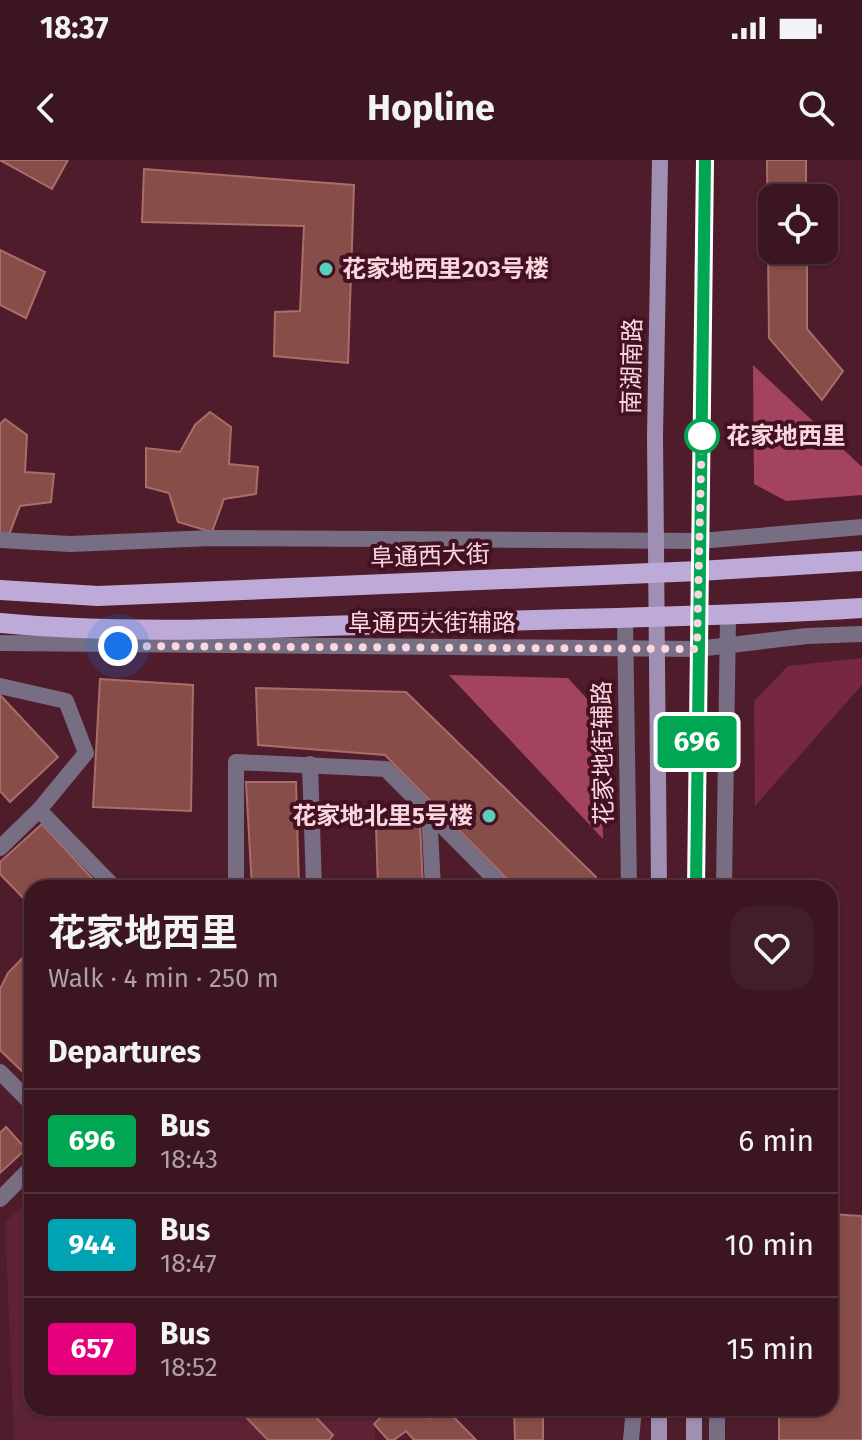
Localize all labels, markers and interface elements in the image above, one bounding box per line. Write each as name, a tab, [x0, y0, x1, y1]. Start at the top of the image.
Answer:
text: 18:37	[40, 10, 109, 46]
icon: back	[24, 86, 68, 130]
text: Hopline	[367, 86, 495, 130]
icon: search	[794, 86, 838, 130]
map controls	[758, 184, 838, 264]
button: locate	[758, 184, 838, 264]
place label: 花家地西里203号楼	[342, 255, 549, 283]
marker: 花家地西里203号楼	[317, 260, 335, 278]
street label: 南湖南路	[617, 318, 647, 414]
marker: 花家地西里	[685, 419, 719, 453]
place label: 花家地西里	[726, 422, 846, 450]
street label: 阜通西大街	[370, 540, 490, 572]
street label: 阜通西大街辅路	[348, 609, 516, 637]
your location	[98, 626, 138, 666]
street label: 花家地街辅路	[588, 681, 618, 825]
line badge: 696	[651, 716, 743, 768]
text: 696	[674, 725, 720, 758]
place label: 花家地北里5号楼	[292, 802, 473, 830]
marker: 花家地北里5号楼	[480, 807, 498, 825]
button: heart	[730, 906, 814, 990]
text: 花家地西里	[48, 910, 238, 956]
text: Walk · 4 min · 250 m	[48, 963, 279, 994]
text: Departures	[48, 1034, 201, 1070]
text: Bus	[160, 1108, 210, 1144]
text: 6 min	[738, 1123, 814, 1159]
text: 696	[69, 1124, 115, 1157]
text: 18:43	[160, 1144, 218, 1175]
text: Bus	[160, 1212, 210, 1248]
text: 10 min	[725, 1227, 814, 1263]
text: 944	[68, 1228, 116, 1261]
text: 18:47	[160, 1248, 216, 1279]
text: Bus	[160, 1316, 210, 1352]
text: 15 min	[726, 1331, 814, 1367]
text: 657	[71, 1332, 113, 1365]
text: 18:52	[160, 1352, 218, 1383]

